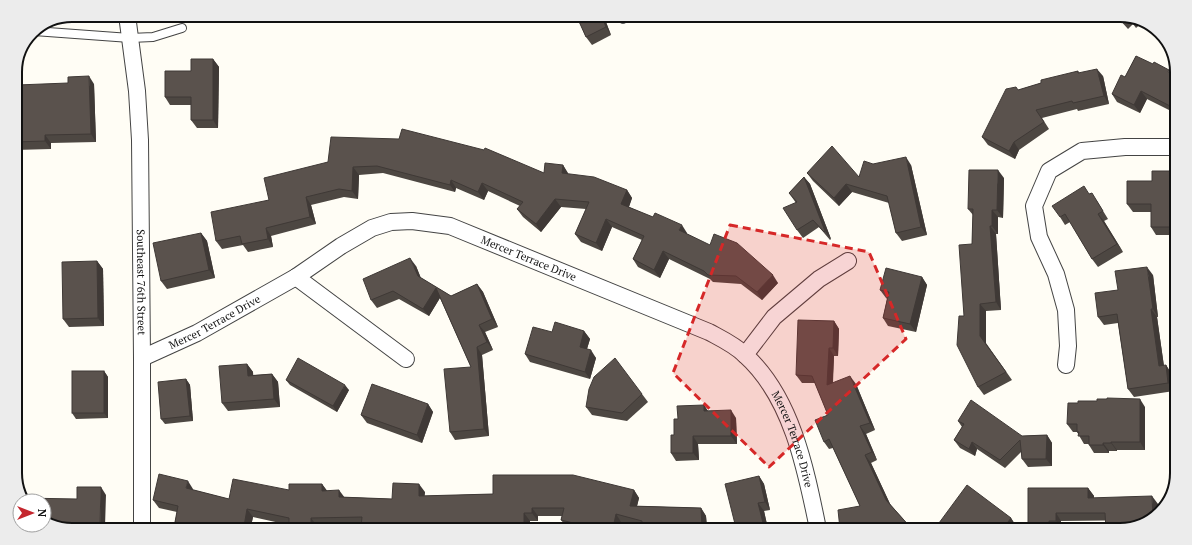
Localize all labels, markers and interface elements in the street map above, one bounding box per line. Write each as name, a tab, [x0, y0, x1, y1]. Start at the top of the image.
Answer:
street label: Southeast 76th Street	[134, 229, 149, 335]
street label: Mercer Terrace Drive	[479, 232, 579, 284]
street label: Mercer Terrace Drive	[166, 291, 263, 352]
street label: Mercer Terrace Drive	[769, 388, 816, 489]
north arrow	[12, 493, 52, 533]
text: N	[35, 509, 49, 518]

